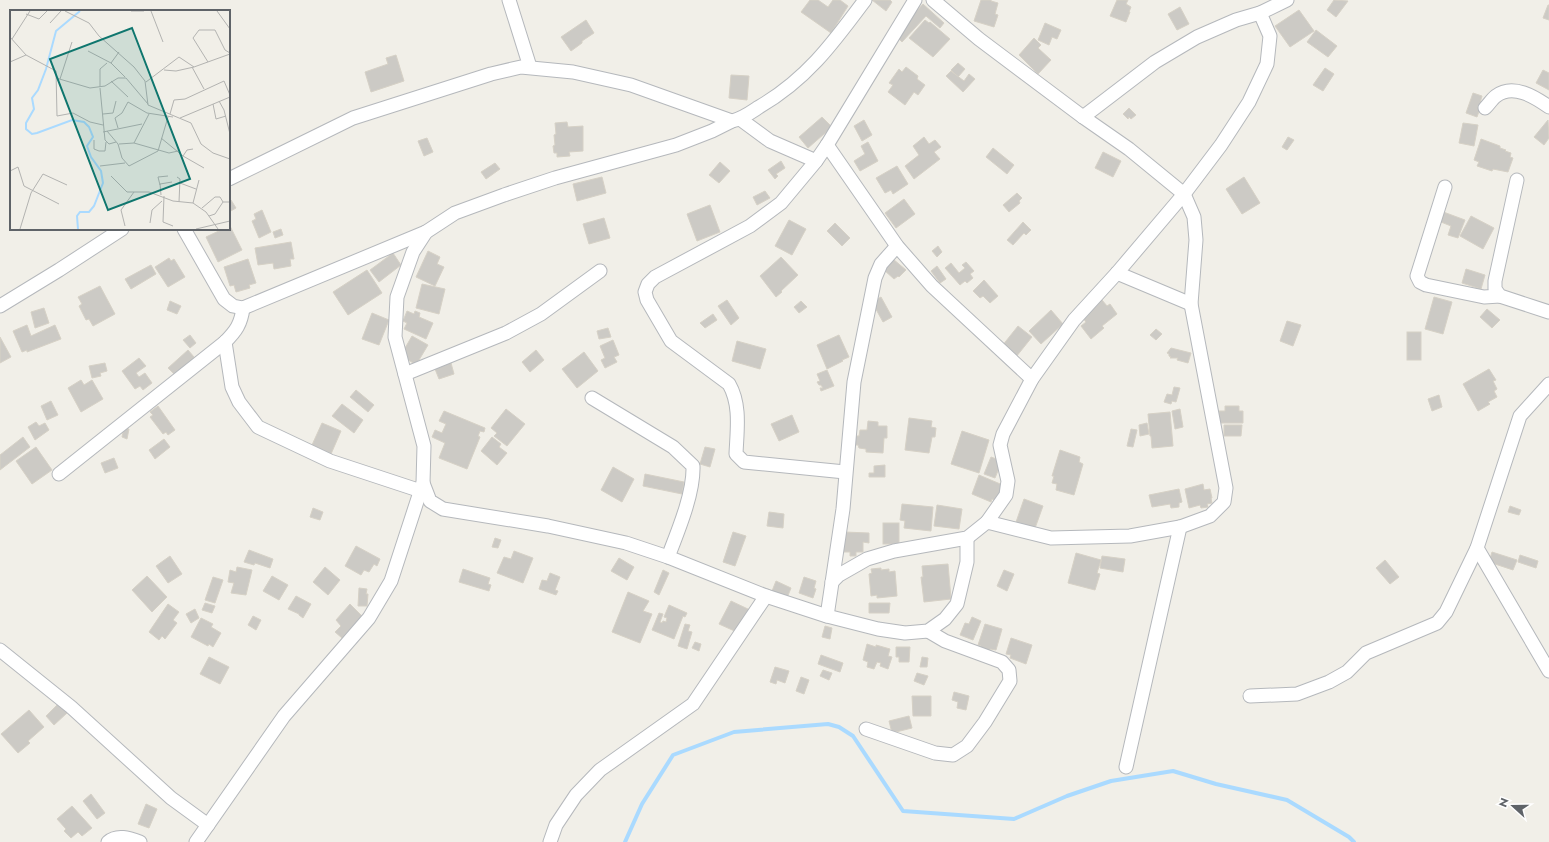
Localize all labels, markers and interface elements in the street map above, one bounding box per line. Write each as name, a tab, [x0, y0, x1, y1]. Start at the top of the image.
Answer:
inset map	[10, 10, 230, 230]
north arrow	[1493, 786, 1533, 826]
text: N	[1495, 795, 1513, 809]

